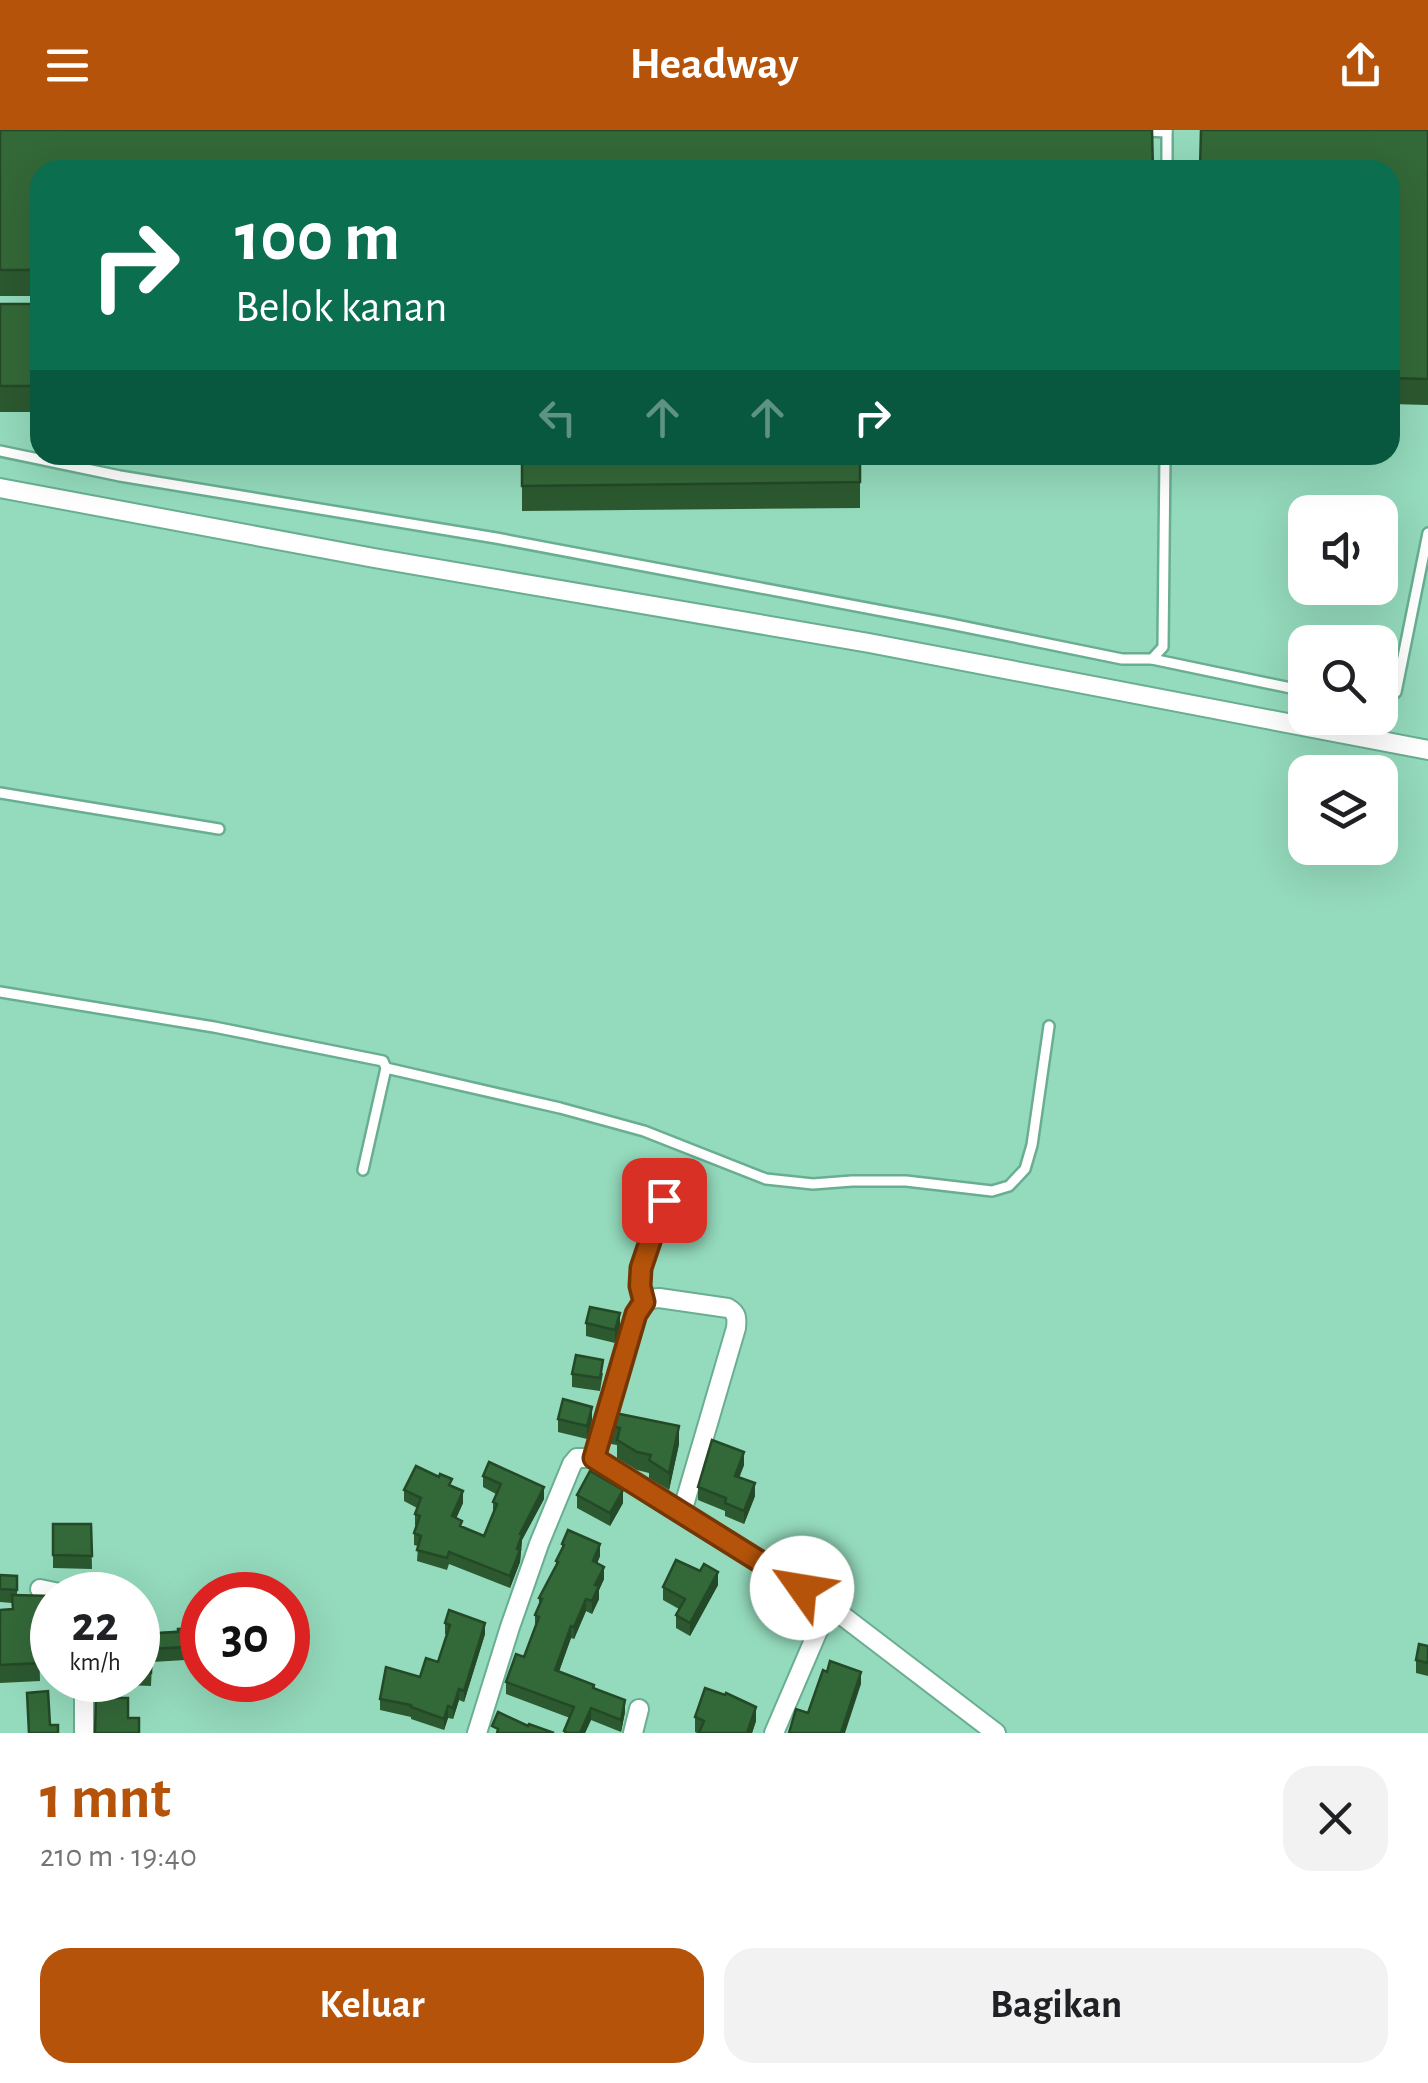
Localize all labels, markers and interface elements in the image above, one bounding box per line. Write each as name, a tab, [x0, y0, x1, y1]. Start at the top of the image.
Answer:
icon: menu	[40, 38, 95, 93]
icon: share	[1333, 38, 1388, 93]
text: Headway	[629, 42, 799, 87]
icon: right	[70, 200, 200, 330]
text: 100 m	[235, 203, 400, 273]
text: Belok kanan	[235, 285, 447, 330]
icon: left	[530, 390, 585, 445]
icon: ahead	[635, 390, 690, 445]
icon: ahead	[740, 390, 795, 445]
icon: right	[845, 390, 900, 445]
map controls	[1288, 495, 1398, 865]
button: sound	[1288, 495, 1398, 605]
button: search	[1288, 625, 1398, 735]
button: layers	[1288, 755, 1398, 865]
pin	[622, 1158, 707, 1243]
icon: arrive	[637, 1173, 692, 1228]
position arrow	[750, 1536, 854, 1640]
speed limit sign: 30	[180, 1572, 310, 1702]
text: 22	[71, 1600, 119, 1650]
text: km/h	[69, 1650, 121, 1675]
button: close	[1283, 1766, 1388, 1871]
text: 1 mnt	[40, 1769, 171, 1829]
text: 210 m · 19:40	[40, 1840, 197, 1872]
button: Keluar	[40, 1948, 704, 2063]
button: Bagikan	[724, 1948, 1388, 2063]

